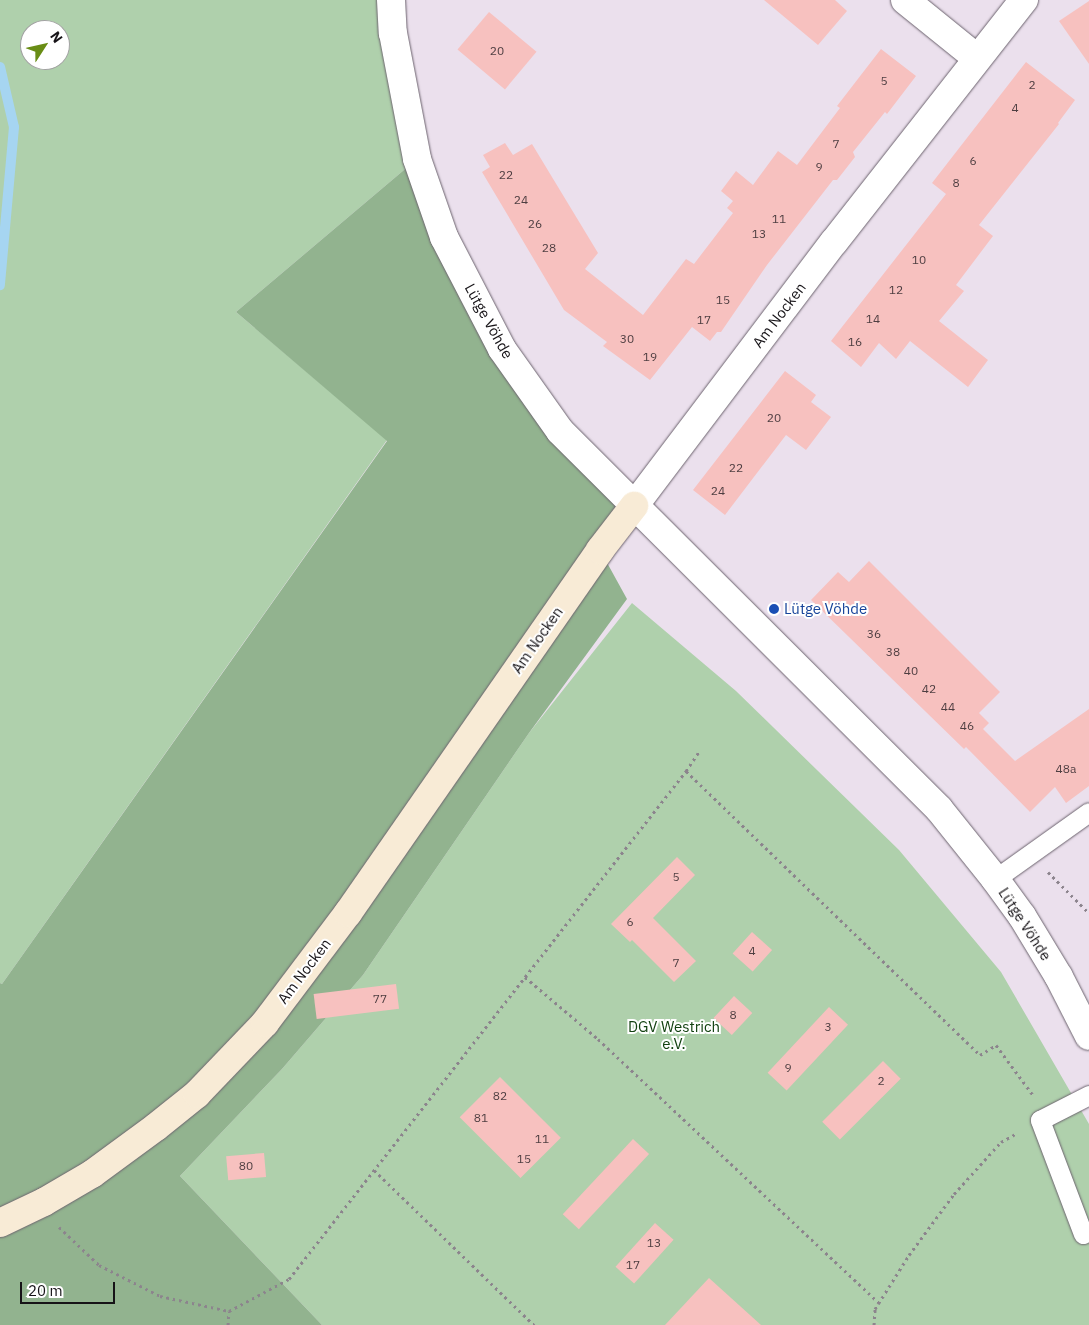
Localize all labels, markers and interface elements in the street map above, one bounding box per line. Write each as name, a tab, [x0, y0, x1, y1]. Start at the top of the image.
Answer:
north arrow	[20, 20, 70, 70]
text: N	[46, 28, 67, 46]
house number: 20	[490, 44, 504, 58]
house number: 5	[880, 74, 888, 88]
house number: 2	[1028, 78, 1036, 92]
house number: 4	[1011, 101, 1019, 115]
house number: 7	[832, 137, 840, 151]
house number: 6	[969, 154, 977, 168]
house number: 9	[815, 160, 823, 174]
house number: 22	[499, 168, 513, 182]
house number: 8	[952, 176, 960, 190]
house number: 24	[514, 193, 528, 207]
house number: 11	[772, 212, 786, 226]
house number: 26	[528, 217, 542, 231]
house number: 13	[752, 227, 766, 241]
house number: 28	[542, 241, 556, 255]
house number: 10	[912, 253, 926, 267]
street label: Am Nocken	[749, 279, 809, 351]
street label: Lütge Vöhde	[461, 280, 517, 362]
house number: 12	[889, 283, 903, 297]
house number: 15	[716, 293, 730, 307]
house number: 14	[866, 312, 880, 326]
house number: 17	[697, 313, 711, 327]
house number: 30	[620, 332, 634, 346]
house number: 16	[848, 335, 862, 349]
house number: 19	[643, 350, 657, 364]
house number: 20	[767, 411, 781, 425]
house number: 22	[729, 461, 743, 475]
house number: 24	[711, 484, 725, 498]
place label: Lütge Vöhde	[784, 600, 867, 618]
street label: Am Nocken	[507, 603, 567, 677]
marker: Lütge Vöhde	[768, 603, 780, 615]
house number: 36	[867, 627, 881, 641]
house number: 38	[886, 645, 900, 659]
house number: 40	[904, 664, 918, 678]
house number: 42	[922, 682, 936, 696]
house number: 44	[941, 700, 955, 714]
house number: 46	[960, 719, 974, 733]
house number: 48a	[1056, 762, 1076, 776]
house number: 5	[672, 870, 680, 884]
street label: Lütge Vöhde	[995, 884, 1055, 964]
house number: 6	[626, 915, 634, 929]
street label: Am Nocken	[274, 935, 334, 1007]
house number: 4	[748, 944, 756, 958]
house number: 7	[672, 956, 680, 970]
house number: 77	[373, 992, 387, 1006]
house number: 8	[729, 1008, 737, 1022]
park label: DGV Westrich e.V.	[628, 1017, 720, 1052]
house number: 3	[824, 1020, 832, 1034]
house number: 9	[784, 1061, 792, 1075]
house number: 2	[877, 1074, 885, 1088]
house number: 82	[493, 1089, 507, 1103]
house number: 81	[474, 1111, 488, 1125]
house number: 11	[535, 1132, 549, 1146]
house number: 15	[517, 1152, 531, 1166]
house number: 80	[239, 1159, 253, 1173]
house number: 13	[647, 1236, 661, 1250]
house number: 17	[626, 1258, 640, 1272]
scale bar	[22, 1272, 118, 1304]
text: 20 m	[28, 1281, 63, 1300]

